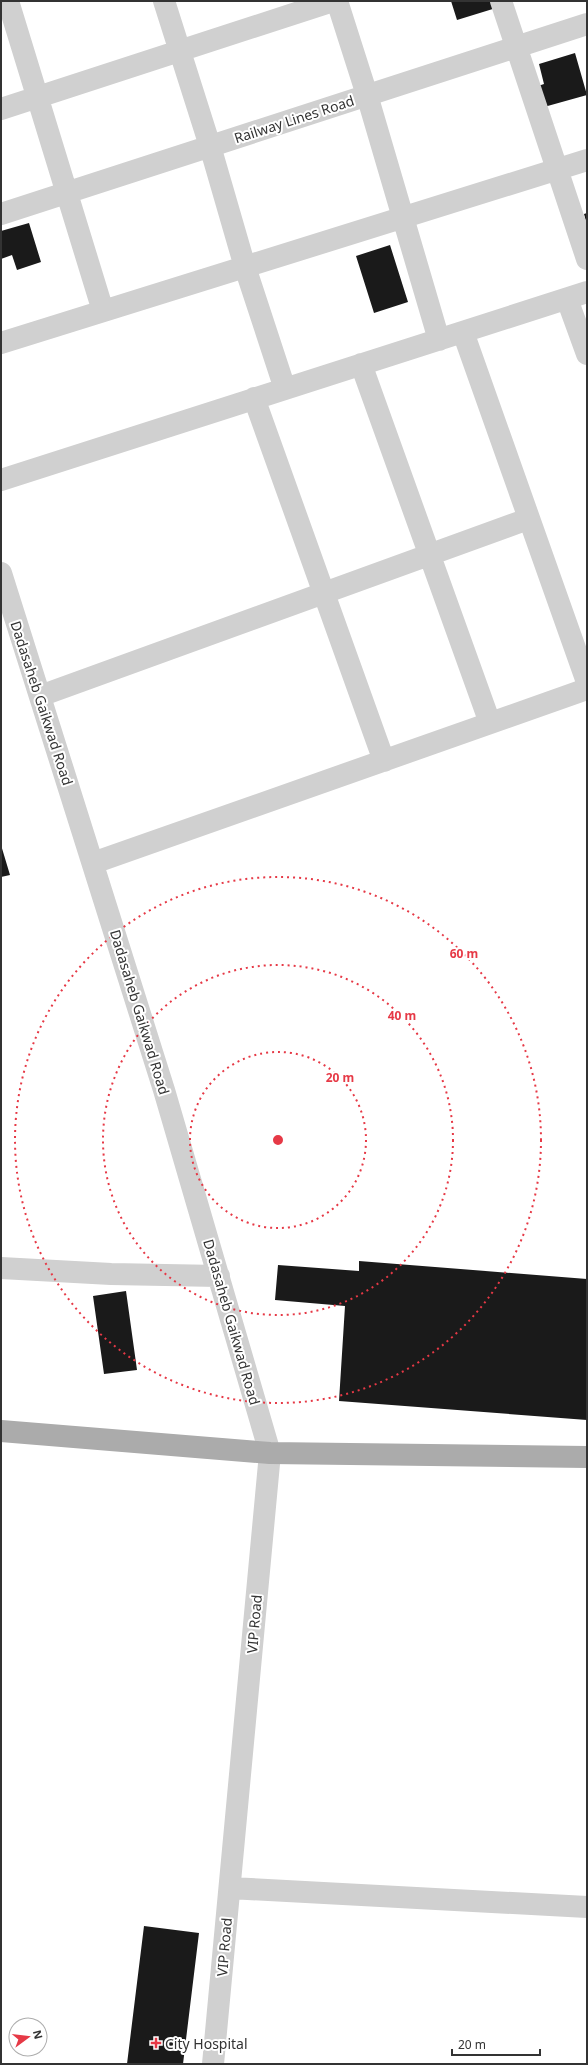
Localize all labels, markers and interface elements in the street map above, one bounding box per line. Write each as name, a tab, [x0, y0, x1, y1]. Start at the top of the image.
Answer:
street label: Railway Lines Road	[232, 91, 356, 147]
street label: Dadasaheb Gaikwad Road	[6, 618, 78, 788]
street label: Dadasaheb Gaikwad Road	[106, 927, 174, 1097]
text: 60 m	[450, 945, 478, 962]
text: 40 m	[388, 1007, 416, 1024]
text: 20 m	[326, 1069, 354, 1086]
centre of rings	[271, 1133, 285, 1147]
street label: Dadasaheb Gaikwad Road	[199, 1237, 265, 1407]
street label: VIP Road	[242, 1594, 266, 1654]
street label: VIP Road	[212, 1917, 236, 1977]
north arrow	[8, 2017, 48, 2057]
text: N	[30, 2028, 47, 2041]
scale bar	[452, 2031, 540, 2057]
place label: City Hospital	[165, 2034, 248, 2053]
text: 20 m	[458, 2036, 486, 2053]
marker: City Hospital	[150, 2037, 162, 2049]

